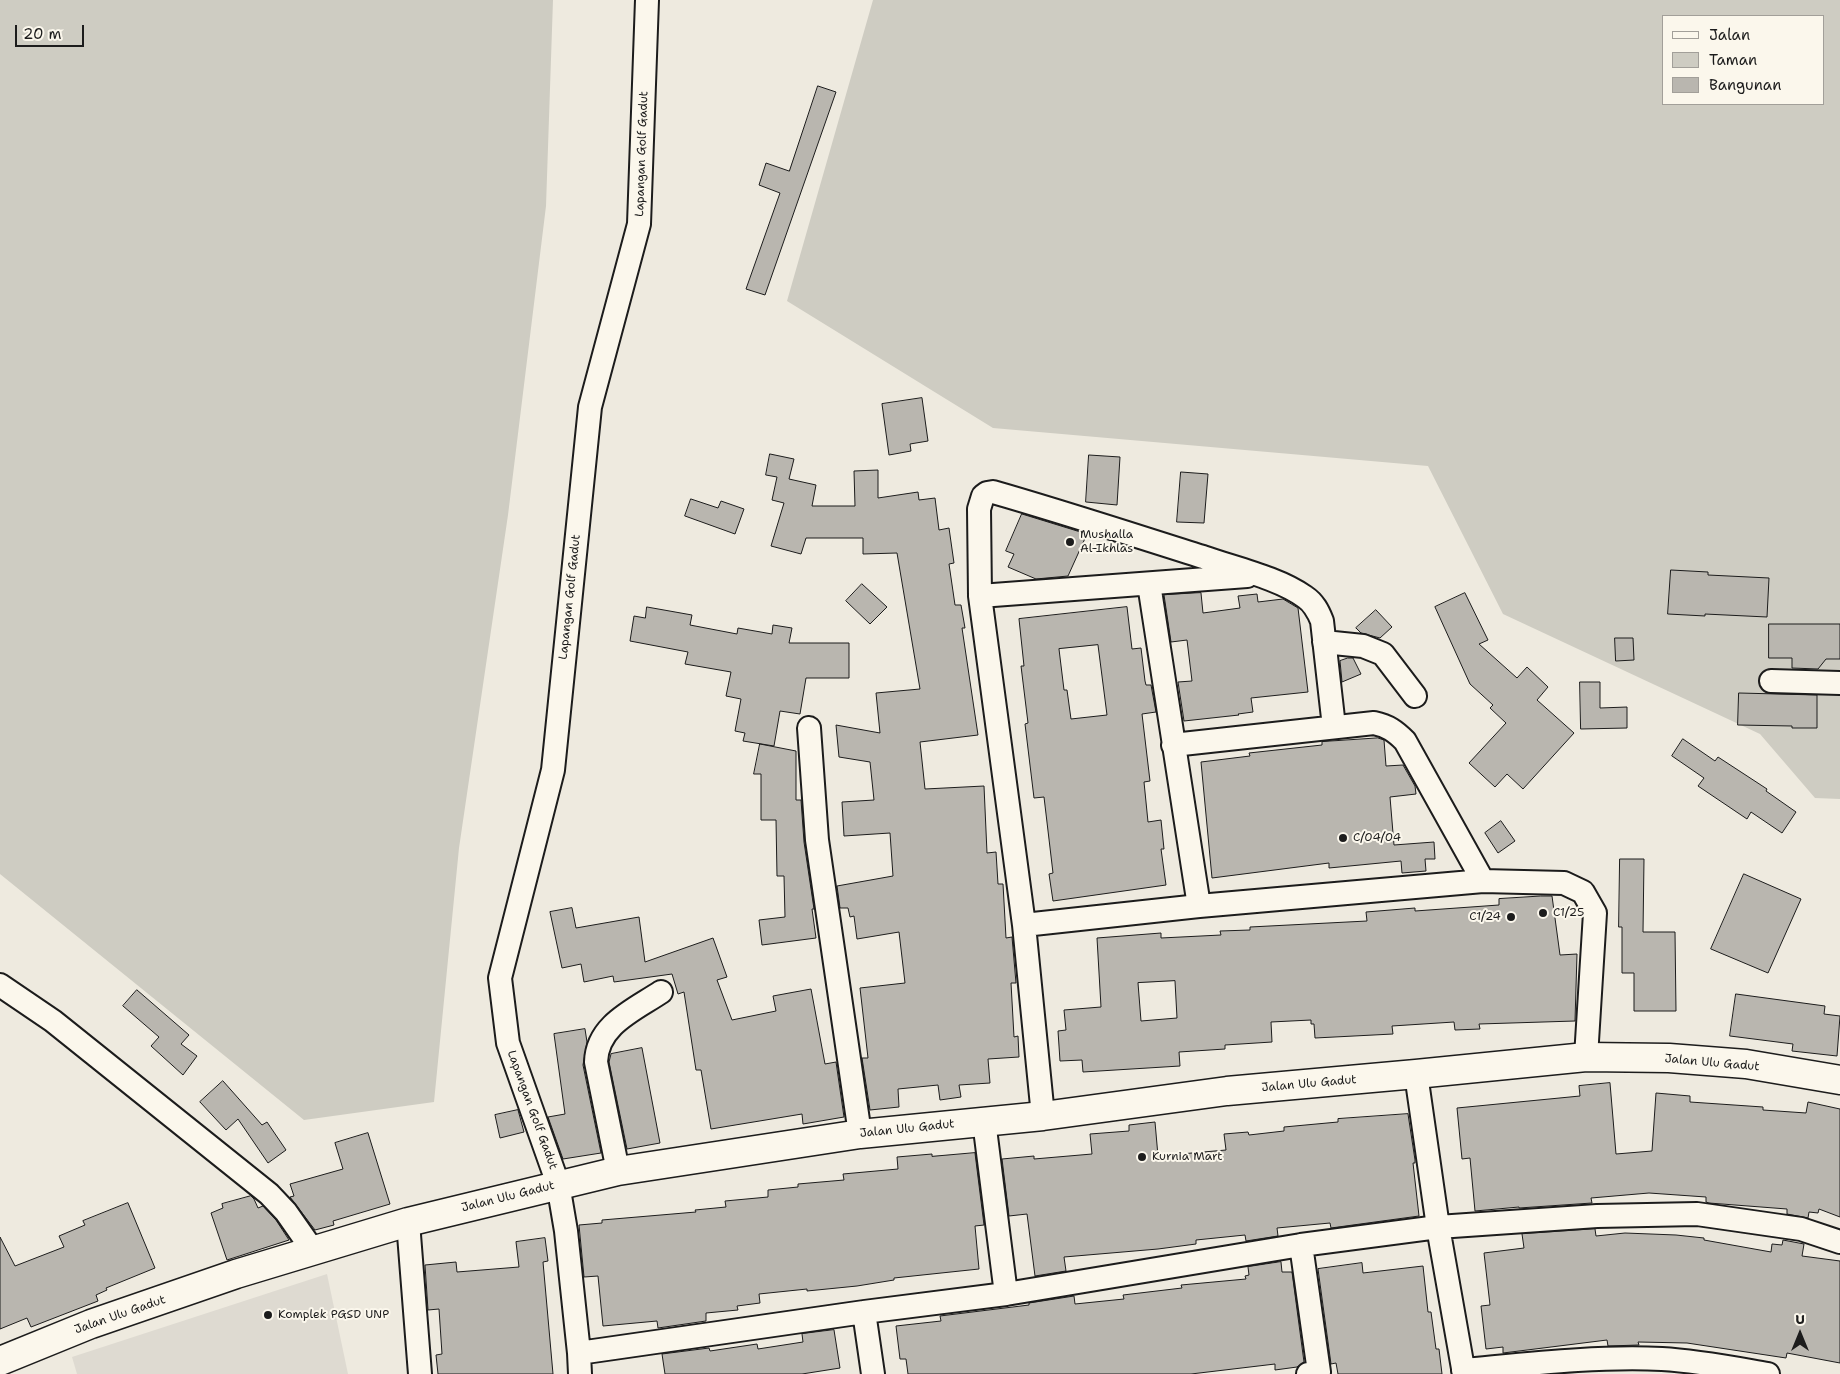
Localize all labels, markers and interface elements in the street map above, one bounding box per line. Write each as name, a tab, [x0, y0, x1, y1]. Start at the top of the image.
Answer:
scale bar	[18, 15, 86, 47]
legend	[1662, 15, 1825, 105]
text: 20 m	[23, 24, 62, 44]
text: Jalan	[1709, 25, 1750, 45]
text: Taman	[1709, 50, 1757, 70]
text: Bangunan	[1709, 75, 1781, 95]
street label: Lapangan Golf Gadut	[633, 91, 651, 217]
place label: Mushalla Al-Ikhlas	[1080, 528, 1133, 556]
street label: Lapangan Golf Gadut	[556, 534, 584, 660]
marker: Mushalla Al-Ikhlas	[1064, 536, 1076, 548]
place label: C/04/04	[1353, 831, 1401, 845]
marker: C/04/04	[1337, 832, 1349, 844]
place label: C1/25	[1553, 906, 1584, 920]
marker: C1/25	[1537, 907, 1549, 919]
place label: C1/24	[1469, 910, 1501, 924]
marker: C1/24	[1505, 911, 1517, 923]
street label: Lapangan Golf Gadut	[504, 1048, 560, 1172]
street label: Jalan Ulu Gadut	[1664, 1052, 1760, 1074]
street label: Jalan Ulu Gadut	[1261, 1073, 1357, 1095]
street label: Jalan Ulu Gadut	[859, 1117, 955, 1141]
place label: Kurnia Mart	[1152, 1150, 1223, 1164]
marker: Kurnia Mart	[1136, 1151, 1148, 1163]
street label: Jalan Ulu Gadut	[460, 1178, 556, 1216]
street label: Jalan Ulu Gadut	[73, 1293, 167, 1337]
place label: Komplek PGSD UNP	[278, 1308, 389, 1322]
marker: Komplek PGSD UNP	[262, 1309, 274, 1321]
north arrow	[1775, 1309, 1825, 1359]
text: U	[1795, 1310, 1805, 1328]

